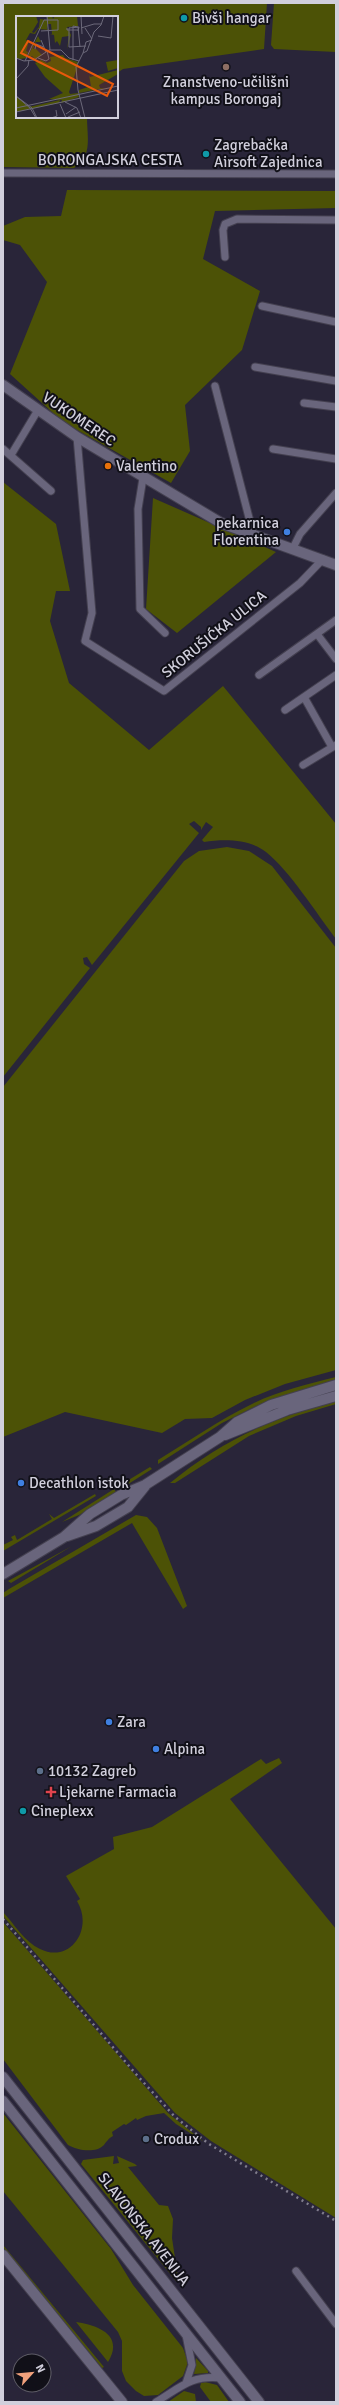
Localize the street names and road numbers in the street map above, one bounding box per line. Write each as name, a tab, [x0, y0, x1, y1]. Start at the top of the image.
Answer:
street label: BORONGAJSKA CESTA	[38, 151, 182, 169]
street label: VUKOMEREC	[39, 388, 119, 450]
street label: SKORUŠIĆKA ULICA	[157, 586, 270, 682]
street label: SLAVONSKA AVENIJA	[94, 2169, 194, 2289]

